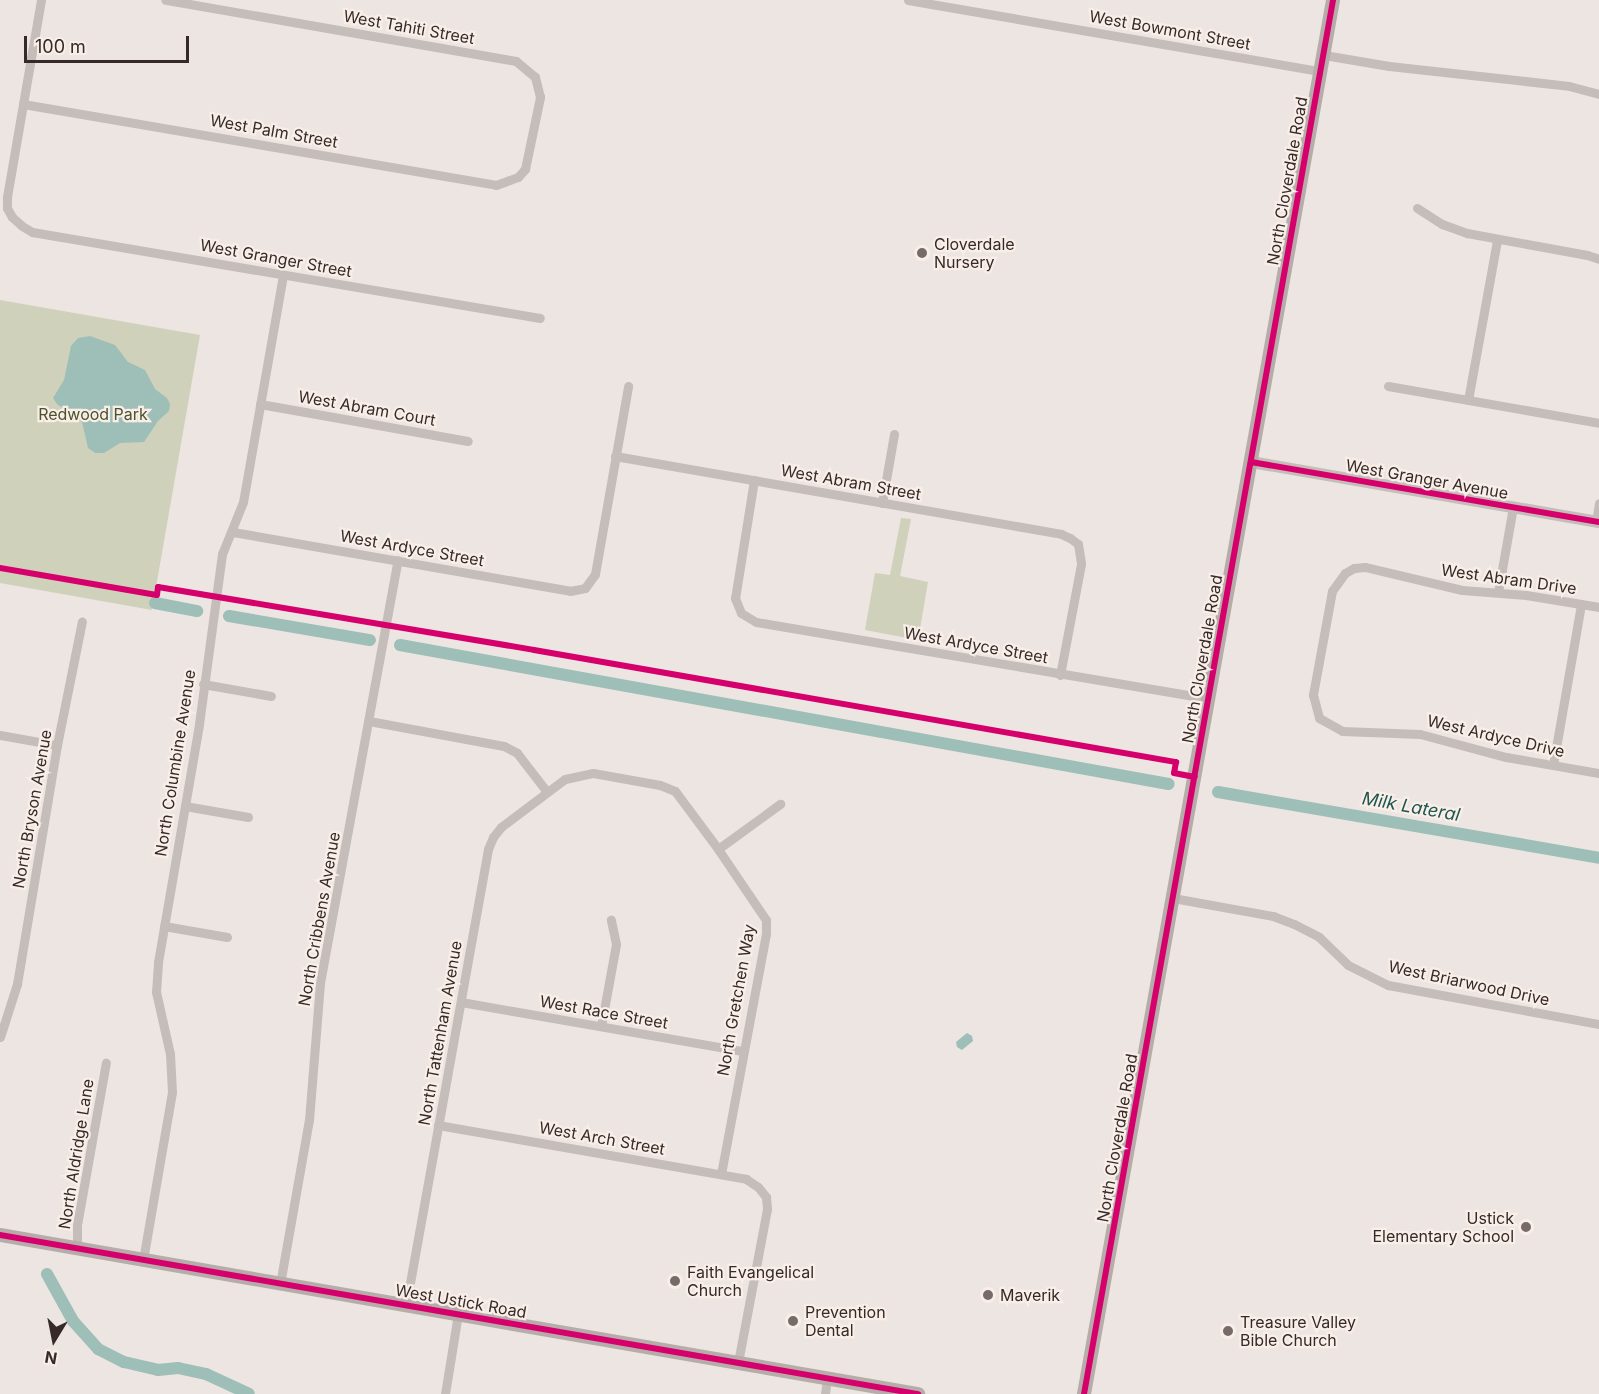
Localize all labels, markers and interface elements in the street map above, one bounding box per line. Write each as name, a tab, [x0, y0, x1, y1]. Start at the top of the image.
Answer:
street label: West Tahiti Street	[342, 6, 476, 48]
street label: West Bowmont Street	[1088, 6, 1252, 54]
scale bar	[27, 24, 192, 62]
text: 100 m	[35, 36, 86, 57]
street label: North Cloverdale Road	[1263, 95, 1311, 267]
street label: West Palm Street	[209, 110, 339, 152]
place label: Cloverdale Nursery	[934, 234, 1015, 272]
street label: West Granger Street	[199, 235, 353, 281]
marker: Cloverdale Nursery	[915, 246, 929, 260]
street label: West Abram Court	[297, 386, 437, 430]
park label: Redwood Park	[38, 404, 148, 424]
street label: West Granger Avenue	[1344, 455, 1510, 503]
street label: West Abram Street	[779, 460, 923, 504]
street label: West Ardyce Street	[338, 526, 486, 570]
street label: West Abram Drive	[1440, 560, 1578, 598]
street label: North Cloverdale Road	[1178, 573, 1226, 745]
street label: West Ardyce Street	[902, 623, 1050, 667]
street label: North Columbine Avenue	[151, 668, 199, 858]
street label: West Ardyce Drive	[1425, 711, 1567, 761]
street label: North Bryson Avenue	[9, 728, 55, 890]
water label: Milk Lateral	[1360, 788, 1462, 826]
street label: North Cribbens Avenue	[294, 830, 344, 1008]
street label: North Gretchen Way	[713, 923, 759, 1077]
street label: North Tattenham Avenue	[414, 939, 466, 1127]
street label: West Briarwood Drive	[1387, 957, 1551, 1009]
street label: West Race Street	[538, 991, 670, 1033]
street label: North Cloverdale Road	[1093, 1052, 1141, 1224]
street label: North Aldridge Lane	[55, 1077, 97, 1231]
street label: West Arch Street	[538, 1117, 666, 1159]
place label: Ustick Elementary School	[1372, 1208, 1514, 1246]
marker: Ustick Elementary School	[1519, 1220, 1533, 1234]
place label: Faith Evangelical Church	[687, 1262, 814, 1300]
marker: Faith Evangelical Church	[668, 1274, 682, 1288]
street label: West Ustick Road	[394, 1280, 528, 1322]
place label: Maverik	[1000, 1285, 1060, 1305]
marker: Maverik	[981, 1288, 995, 1302]
place label: Prevention Dental	[805, 1302, 886, 1340]
north arrow	[24, 1310, 84, 1370]
place label: Treasure Valley Bible Church	[1240, 1312, 1356, 1350]
marker: Prevention Dental	[786, 1314, 800, 1328]
marker: Treasure Valley Bible Church	[1221, 1324, 1235, 1338]
text: N	[43, 1347, 59, 1369]

